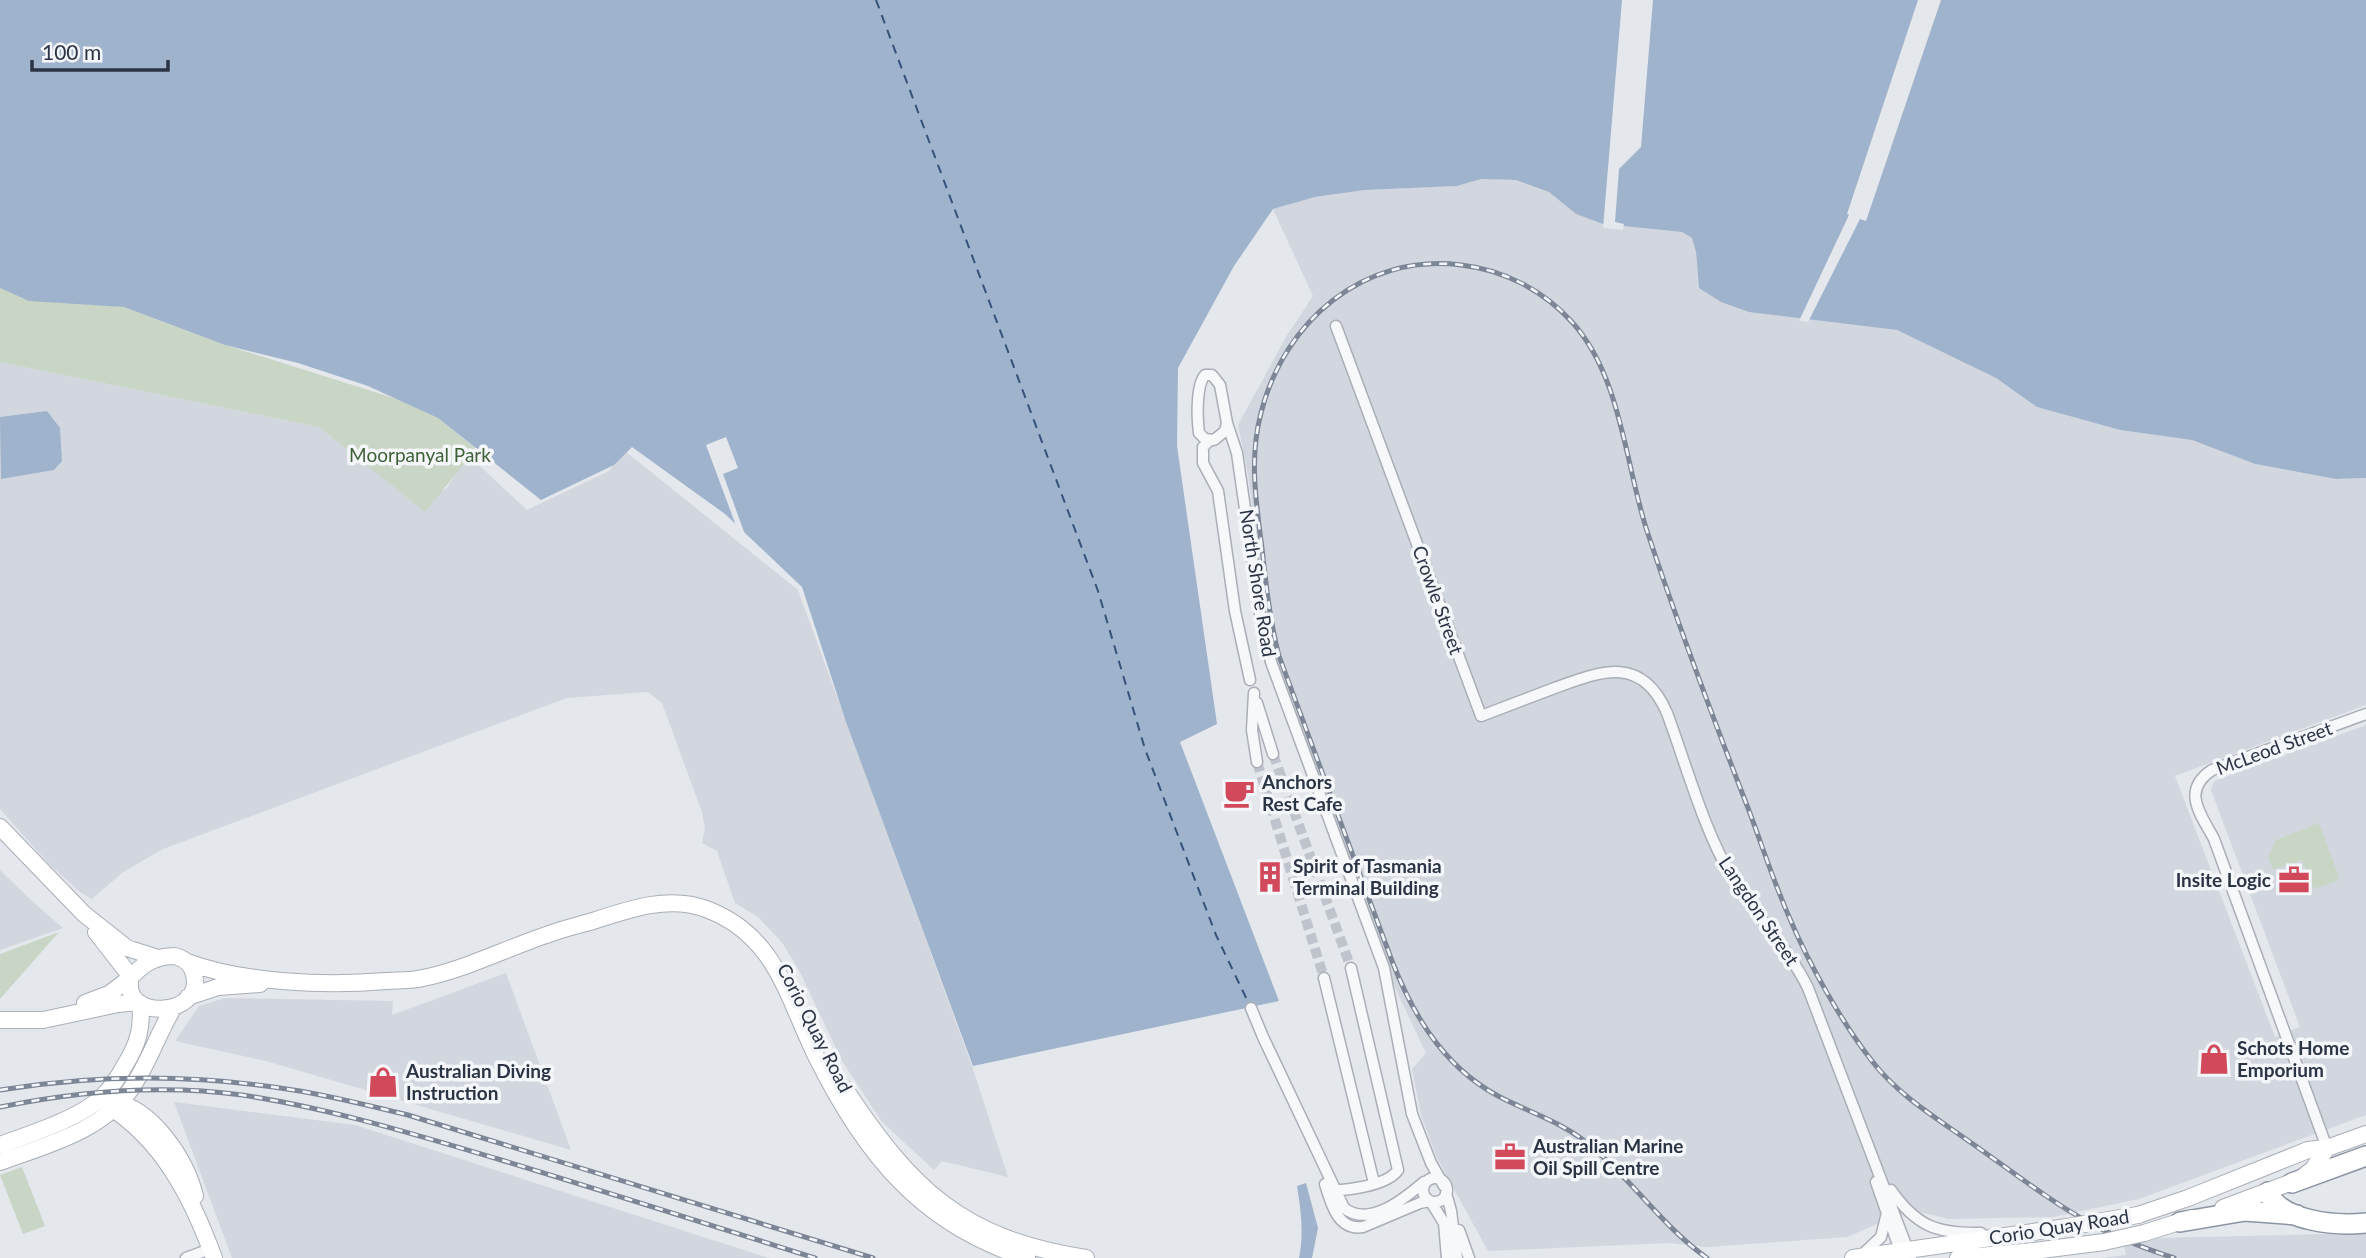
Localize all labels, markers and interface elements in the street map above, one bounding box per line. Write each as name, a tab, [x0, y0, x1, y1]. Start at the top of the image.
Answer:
scale bar	[32, 28, 168, 72]
text: 100 m	[42, 39, 101, 64]
park label: Moorpanyal Park	[349, 443, 491, 466]
street label: North Shore Road	[1235, 507, 1282, 658]
street label: Crowle Street	[1408, 542, 1469, 658]
street label: McLeod Street	[2213, 716, 2335, 779]
place label: Anchors Rest Cafe	[1261, 770, 1343, 815]
cafe icon: Anchors Rest Cafe	[1222, 776, 1256, 810]
street label: Langdon Street	[1715, 852, 1804, 970]
place label: Spirit of Tasmania Terminal Building	[1293, 854, 1442, 899]
building icon: Spirit of Tasmania Terminal Building	[1253, 860, 1287, 894]
office icon: Insite Logic	[2277, 863, 2311, 897]
place label: Insite Logic	[2176, 868, 2271, 891]
street label: Corio Quay Road	[773, 959, 858, 1096]
place label: Schots Home Emporium	[2237, 1036, 2349, 1081]
shop icon: Schots Home Emporium	[2197, 1042, 2231, 1076]
place label: Australian Diving Instruction	[405, 1059, 551, 1104]
shop icon: Australian Diving Instruction	[366, 1065, 400, 1099]
place label: Australian Marine Oil Spill Centre	[1532, 1134, 1683, 1179]
office icon: Australian Marine Oil Spill Centre	[1493, 1140, 1527, 1174]
street label: Corio Quay Road	[1987, 1204, 2131, 1249]

